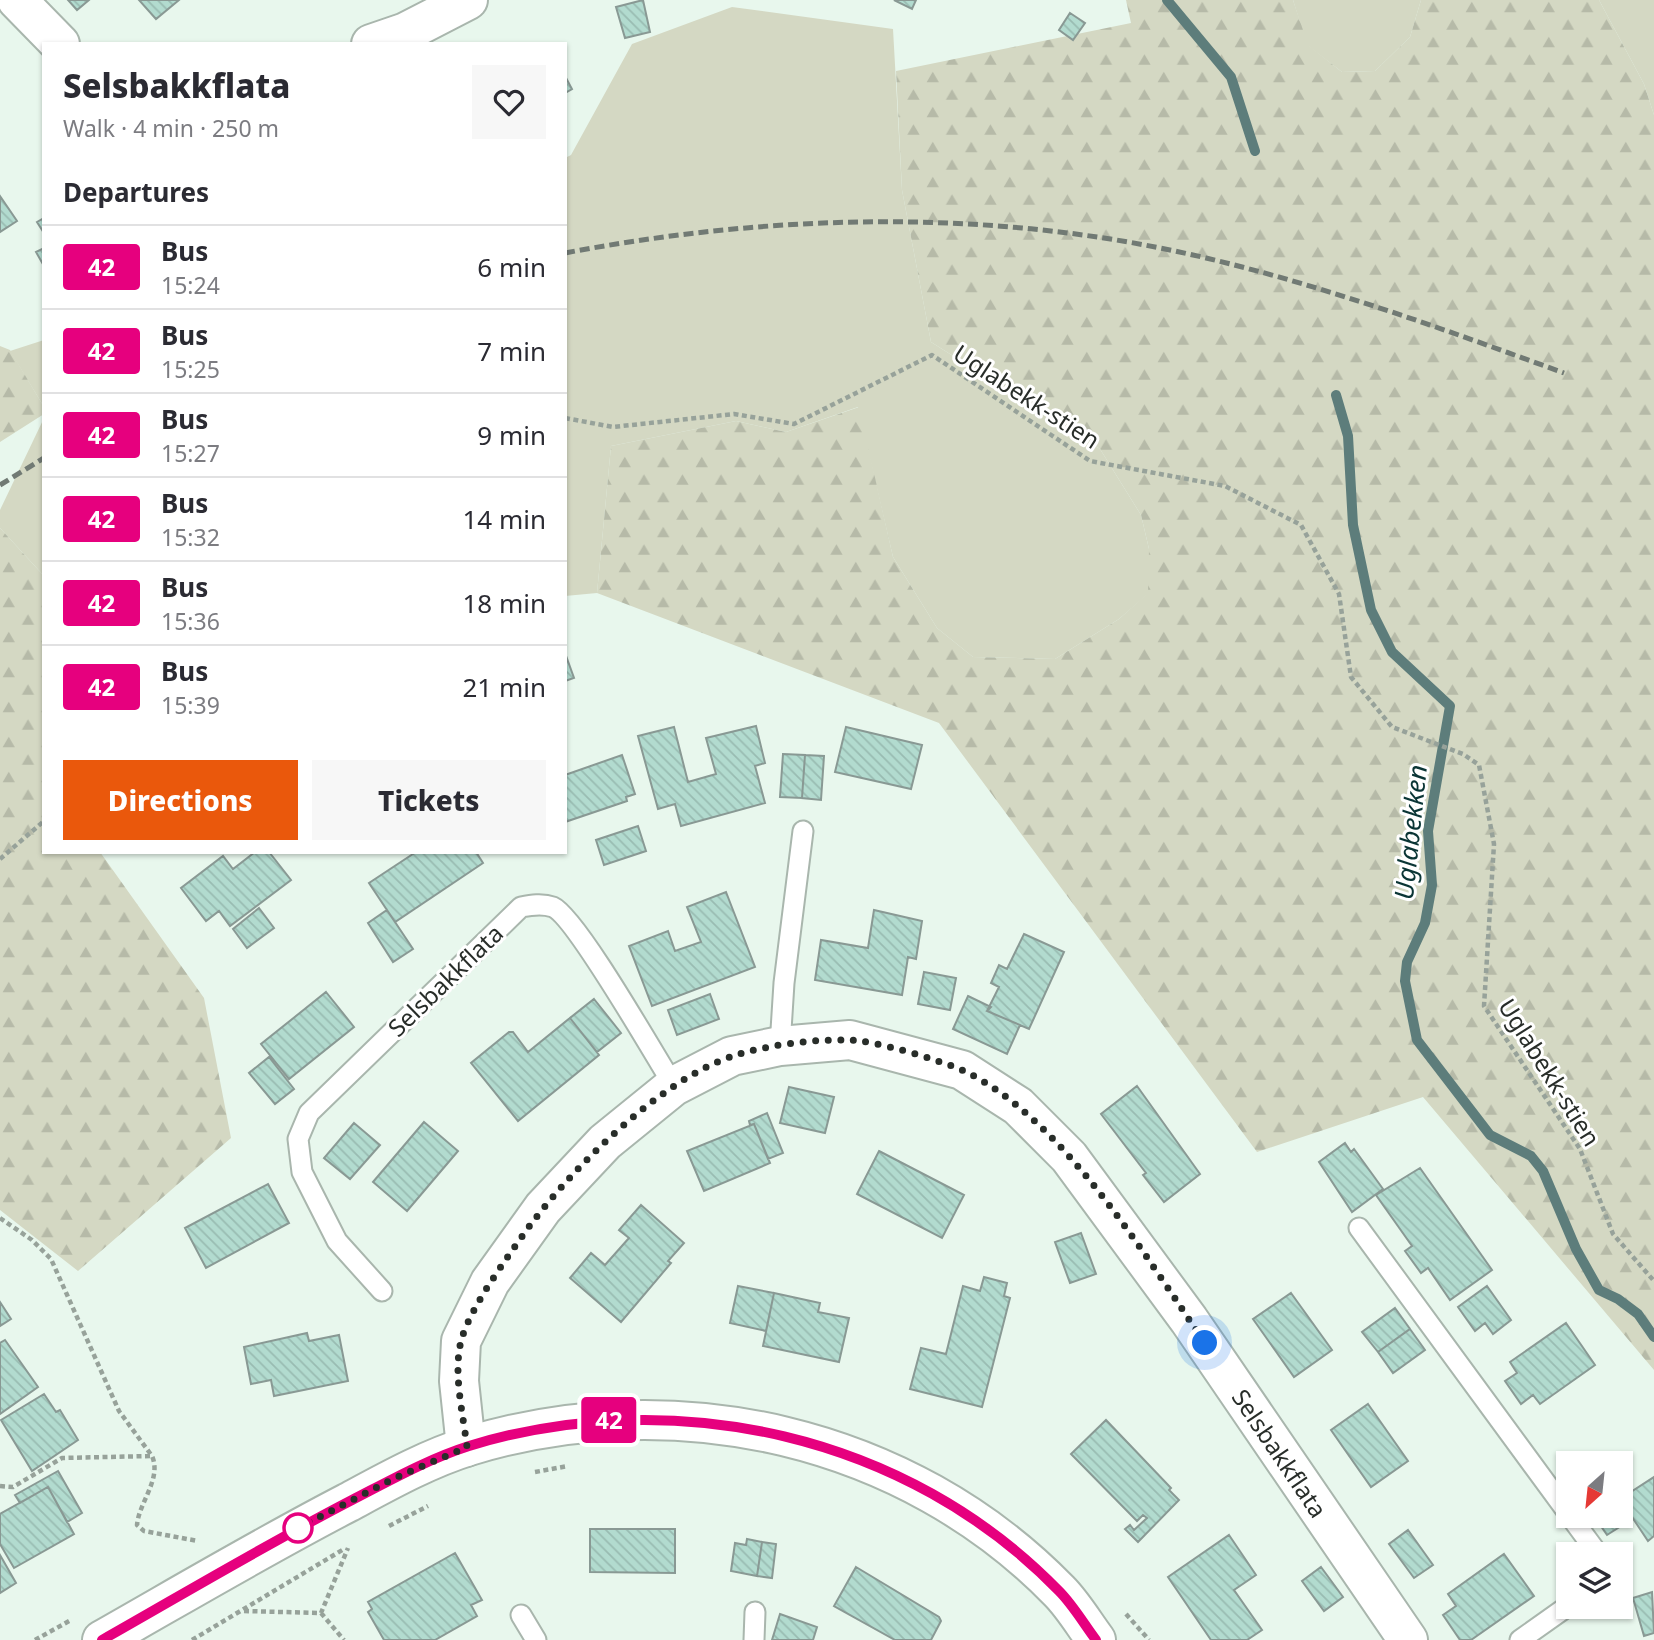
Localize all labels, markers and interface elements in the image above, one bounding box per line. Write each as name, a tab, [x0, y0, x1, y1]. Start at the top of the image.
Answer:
text: Selsbakkflata	[63, 63, 290, 108]
button: heart	[472, 65, 546, 139]
text: Walk · 4 min · 250 m	[63, 112, 279, 144]
text: Departures	[63, 174, 209, 210]
text: Bus	[161, 233, 208, 269]
text: 6 min	[477, 249, 546, 285]
text: 42	[88, 250, 115, 283]
text: 15:24	[161, 269, 220, 301]
text: Bus	[161, 317, 208, 353]
text: 7 min	[477, 333, 546, 369]
text: 42	[88, 334, 115, 367]
street label: Uglabekk-stien	[947, 336, 1107, 456]
text: 15:25	[161, 353, 220, 385]
text: Bus	[161, 401, 208, 437]
text: 9 min	[477, 417, 546, 453]
text: 42	[88, 418, 115, 451]
text: 15:27	[161, 437, 220, 469]
text: Bus	[161, 485, 208, 521]
text: 14 min	[462, 501, 546, 537]
text: 42	[88, 502, 115, 535]
text: 15:32	[161, 521, 220, 553]
text: Bus	[161, 569, 208, 605]
text: 18 min	[462, 585, 546, 621]
text: 42	[88, 586, 115, 619]
text: 15:36	[161, 605, 220, 637]
text: Bus	[161, 653, 208, 689]
text: 21 min	[462, 669, 546, 705]
text: 42	[88, 670, 115, 703]
text: 15:39	[161, 689, 220, 721]
button: Directions	[63, 760, 298, 840]
button: Tickets	[312, 760, 546, 840]
water label: Uglabekken	[1385, 763, 1435, 901]
street label: Selsbakkflata	[380, 917, 510, 1043]
street label: Uglabekk-stien	[1491, 992, 1609, 1152]
your location	[1187, 1325, 1222, 1360]
street label: Selsbakkflata	[1225, 1382, 1335, 1524]
line badge: 42	[578, 1397, 640, 1443]
text: 42	[595, 1403, 623, 1436]
north arrow	[1556, 1451, 1633, 1528]
map controls	[1556, 1451, 1633, 1619]
unlabelled marker	[283, 1513, 313, 1543]
button: layers	[1556, 1542, 1633, 1619]

